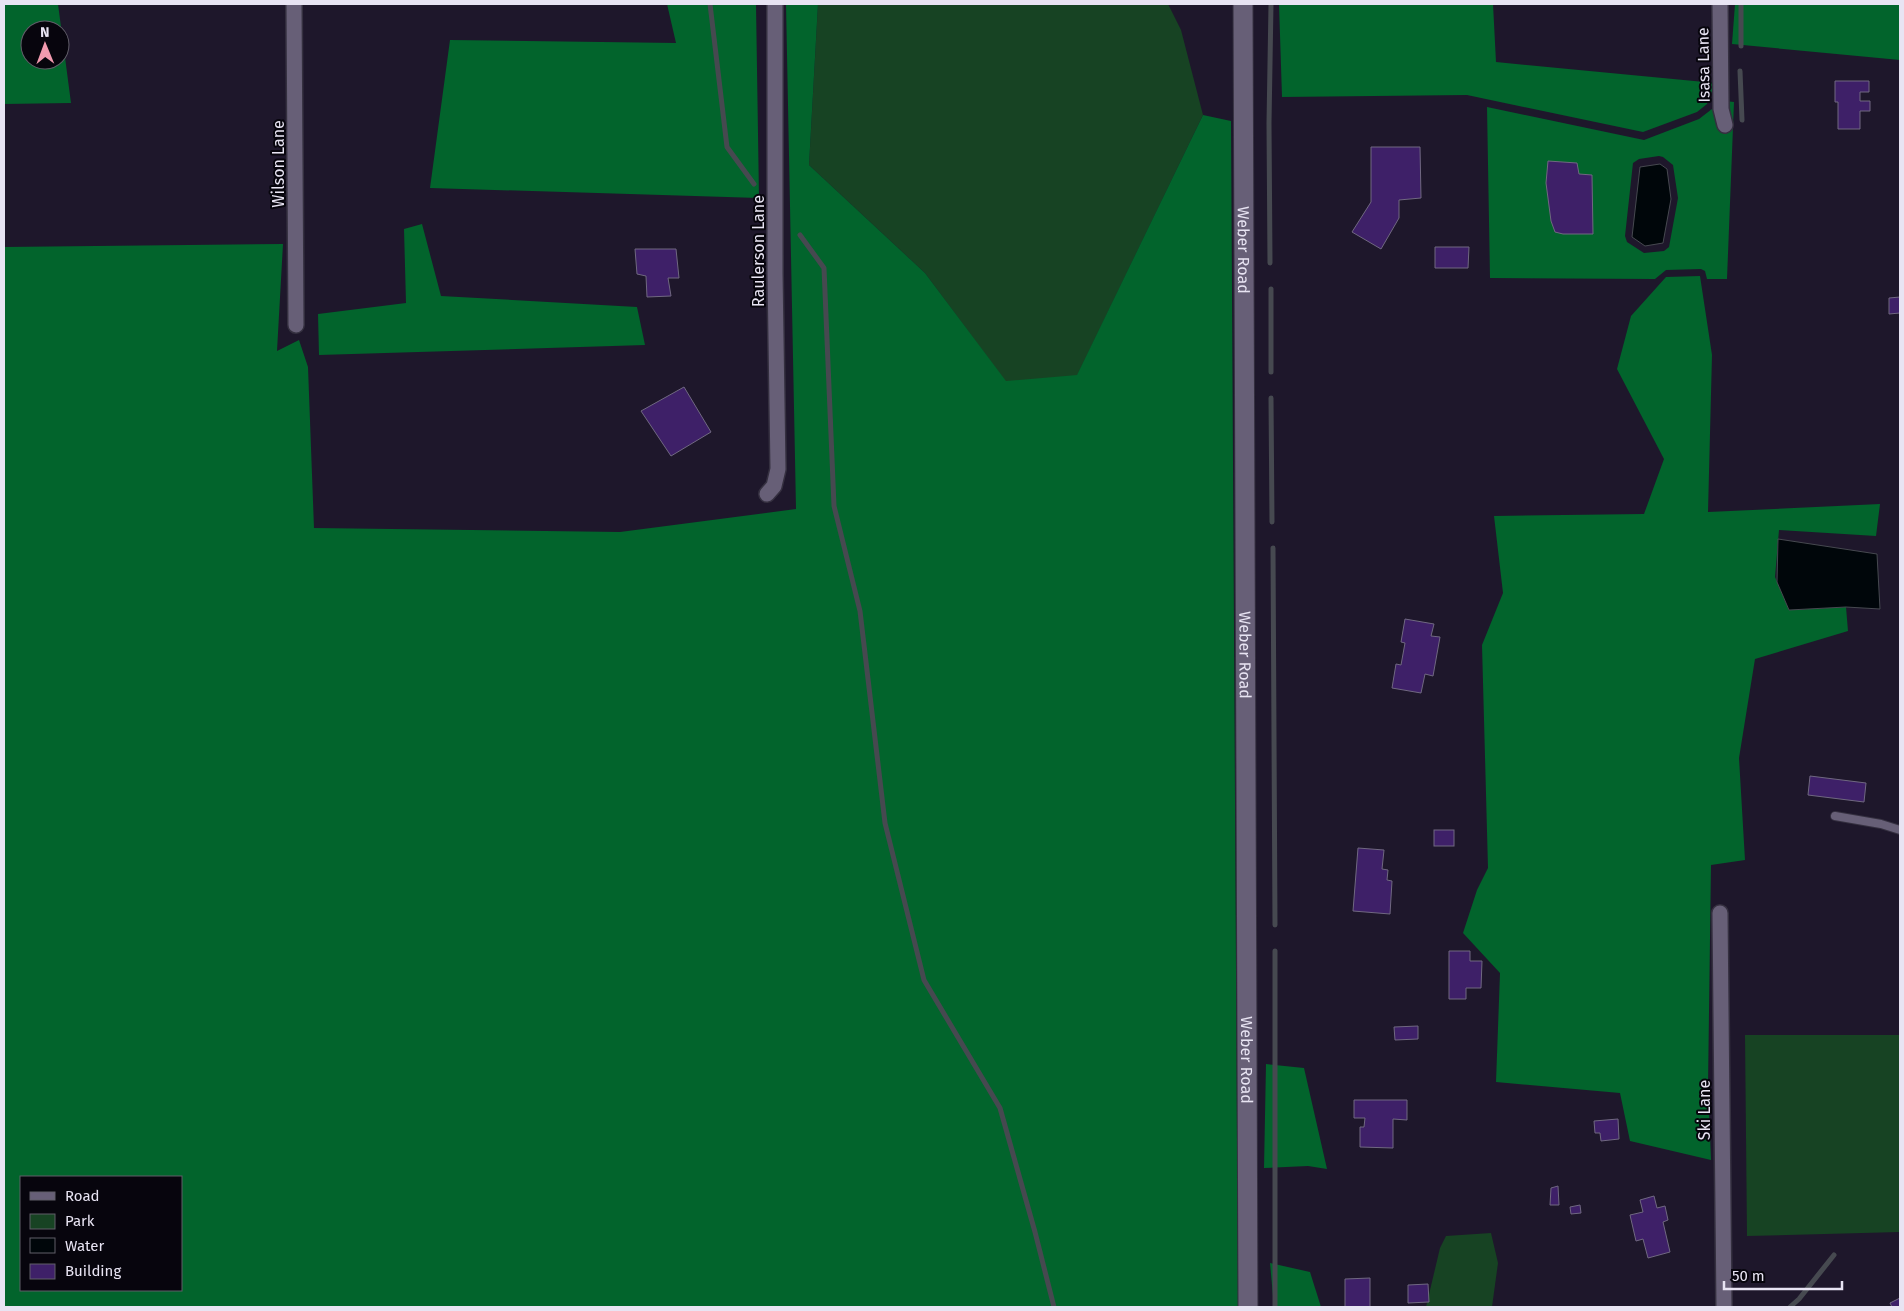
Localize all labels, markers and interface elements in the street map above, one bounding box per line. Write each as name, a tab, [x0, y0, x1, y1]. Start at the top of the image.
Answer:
north arrow	[20, 20, 70, 70]
text: N	[40, 24, 50, 41]
street label: Isasa Lane	[1693, 27, 1714, 103]
street label: Wilson Lane	[269, 120, 288, 208]
street label: Raulerson Lane	[749, 195, 768, 307]
street label: Weber Road	[1234, 206, 1253, 294]
street label: Weber Road	[1235, 611, 1255, 699]
street label: Weber Road	[1237, 1016, 1256, 1104]
street label: Ski Lane	[1695, 1080, 1714, 1140]
legend	[20, 1176, 182, 1291]
text: Road	[65, 1187, 100, 1205]
text: Park	[65, 1212, 95, 1230]
text: Water	[65, 1237, 104, 1255]
scale bar	[1724, 1258, 1842, 1290]
text: Building	[65, 1262, 121, 1280]
text: 50 m	[1732, 1267, 1765, 1285]

